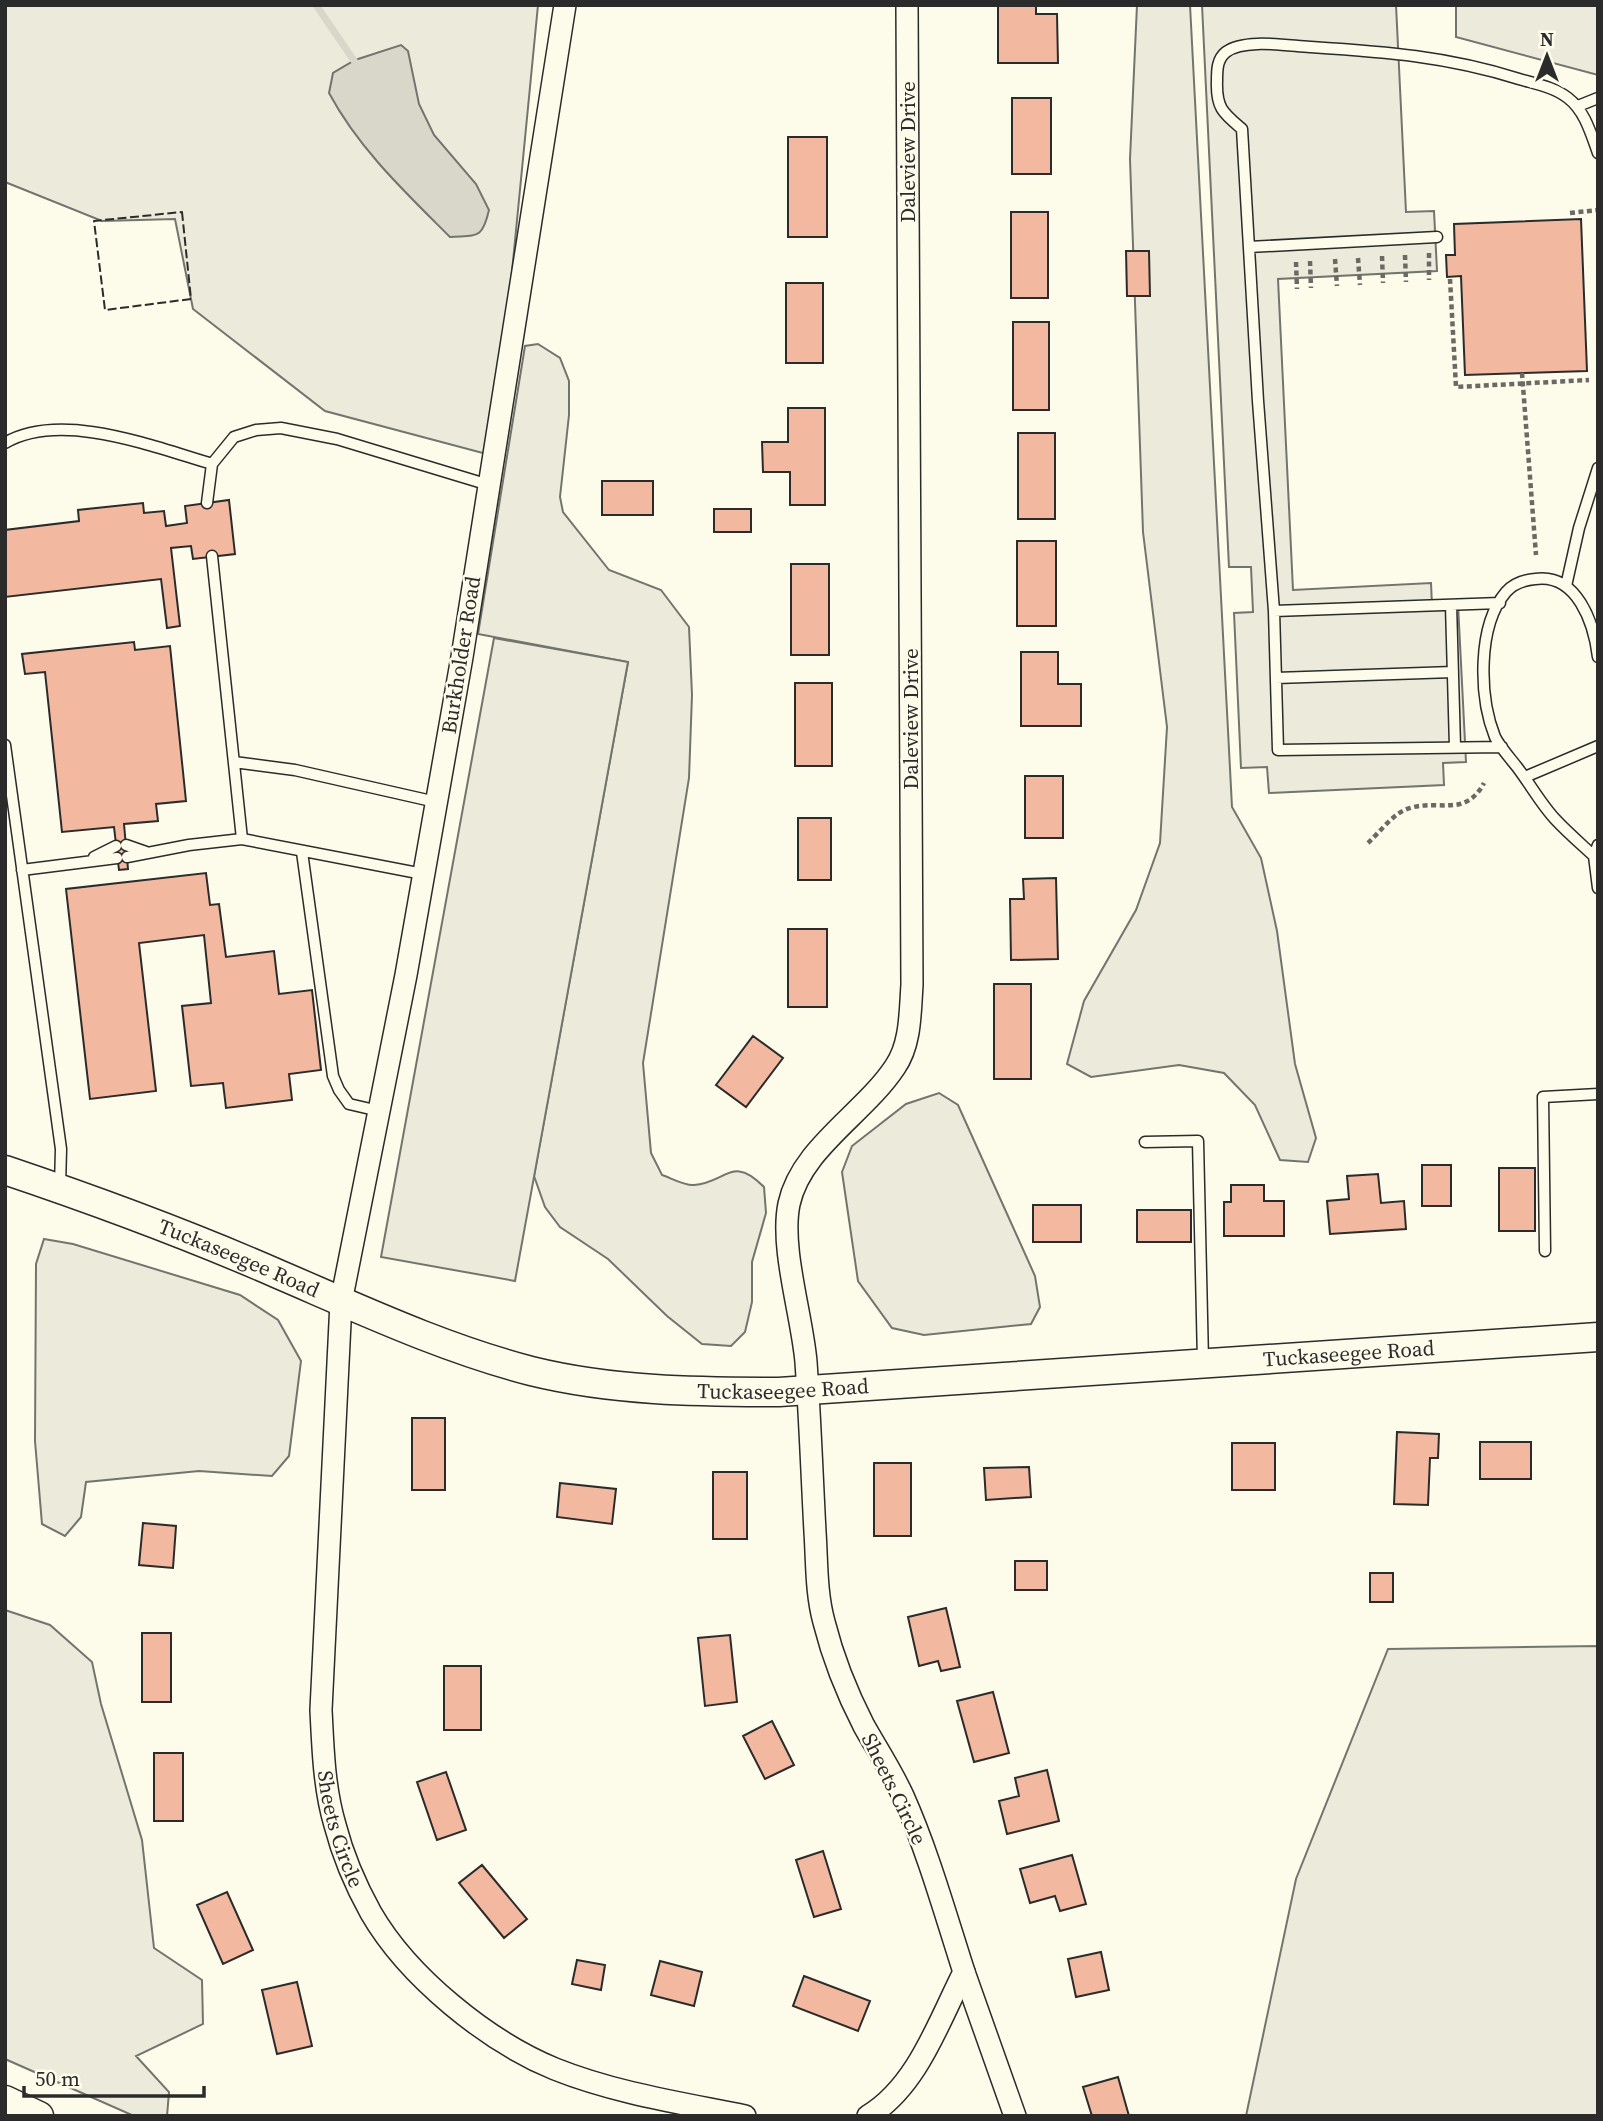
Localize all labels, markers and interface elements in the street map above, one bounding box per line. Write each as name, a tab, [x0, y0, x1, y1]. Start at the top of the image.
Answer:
north arrow	[1512, 21, 1582, 91]
text: N	[1540, 26, 1554, 52]
street label: Daleview Drive	[893, 81, 922, 223]
street label: Burkholder Road	[434, 574, 487, 736]
street label: Daleview Drive	[896, 648, 925, 790]
street label: Tuckaseegee Road	[154, 1211, 324, 1304]
street label: Tuckaseegee Road	[1262, 1333, 1435, 1373]
street label: Tuckaseegee Road	[697, 1371, 870, 1406]
street label: Sheets Circle	[855, 1728, 934, 1849]
street label: Sheets Circle	[311, 1769, 371, 1892]
scale bar	[24, 2054, 205, 2098]
text: 50 m	[35, 2064, 80, 2093]

